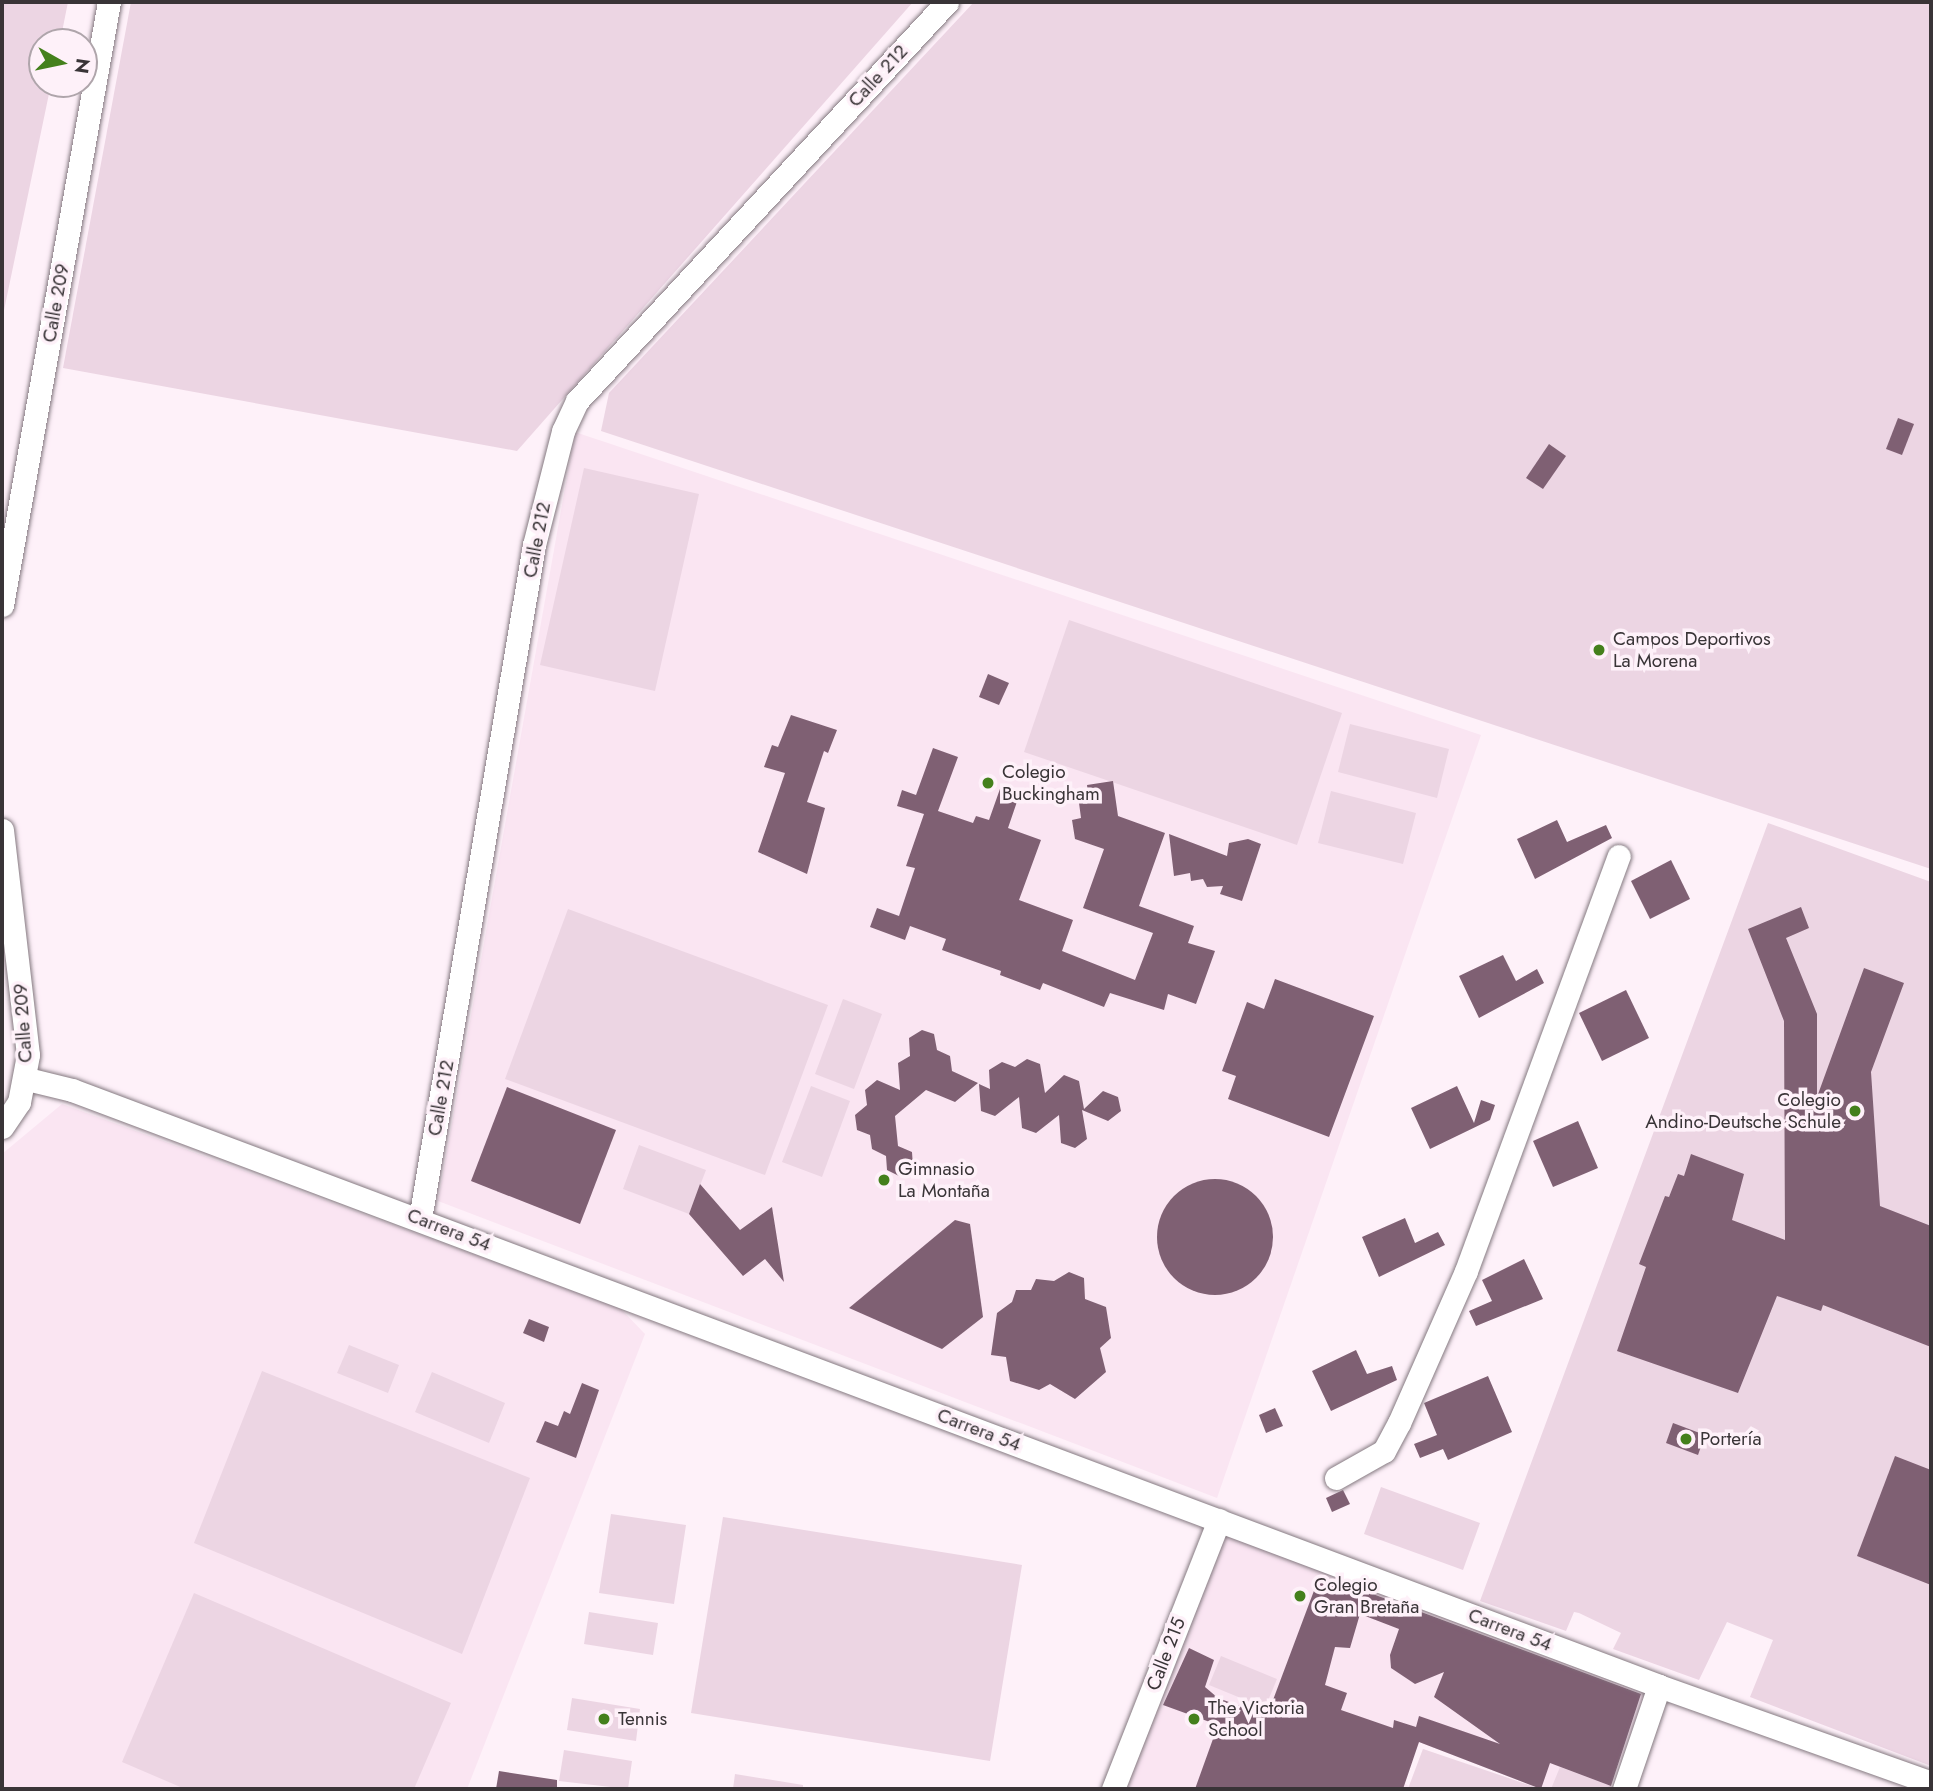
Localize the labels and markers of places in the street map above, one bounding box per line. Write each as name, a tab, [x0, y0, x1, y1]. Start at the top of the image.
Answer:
place label: Campos Deportivos La Morena	[1613, 628, 1771, 672]
marker: Campos Deportivos La Morena	[1591, 642, 1607, 658]
place label: Colegio Buckingham	[1002, 761, 1100, 805]
marker: Colegio Buckingham	[980, 775, 996, 791]
place label: Colegio Andino-Deutsche Schule	[1645, 1089, 1841, 1133]
marker: Colegio Andino-Deutsche Schule	[1847, 1103, 1863, 1119]
place label: Gimnasio La Montaña	[898, 1158, 990, 1202]
marker: Gimnasio La Montaña	[876, 1172, 892, 1188]
place label: Portería	[1700, 1428, 1762, 1450]
marker: Portería	[1678, 1431, 1694, 1447]
place label: Colegio Gran Bretaña	[1314, 1574, 1419, 1618]
marker: Colegio Gran Bretaña	[1292, 1588, 1308, 1604]
place label: The Victoria School	[1208, 1697, 1304, 1741]
place label: Tennis	[618, 1708, 667, 1730]
marker: Tennis	[596, 1711, 612, 1727]
marker: The Victoria School	[1186, 1711, 1202, 1727]

